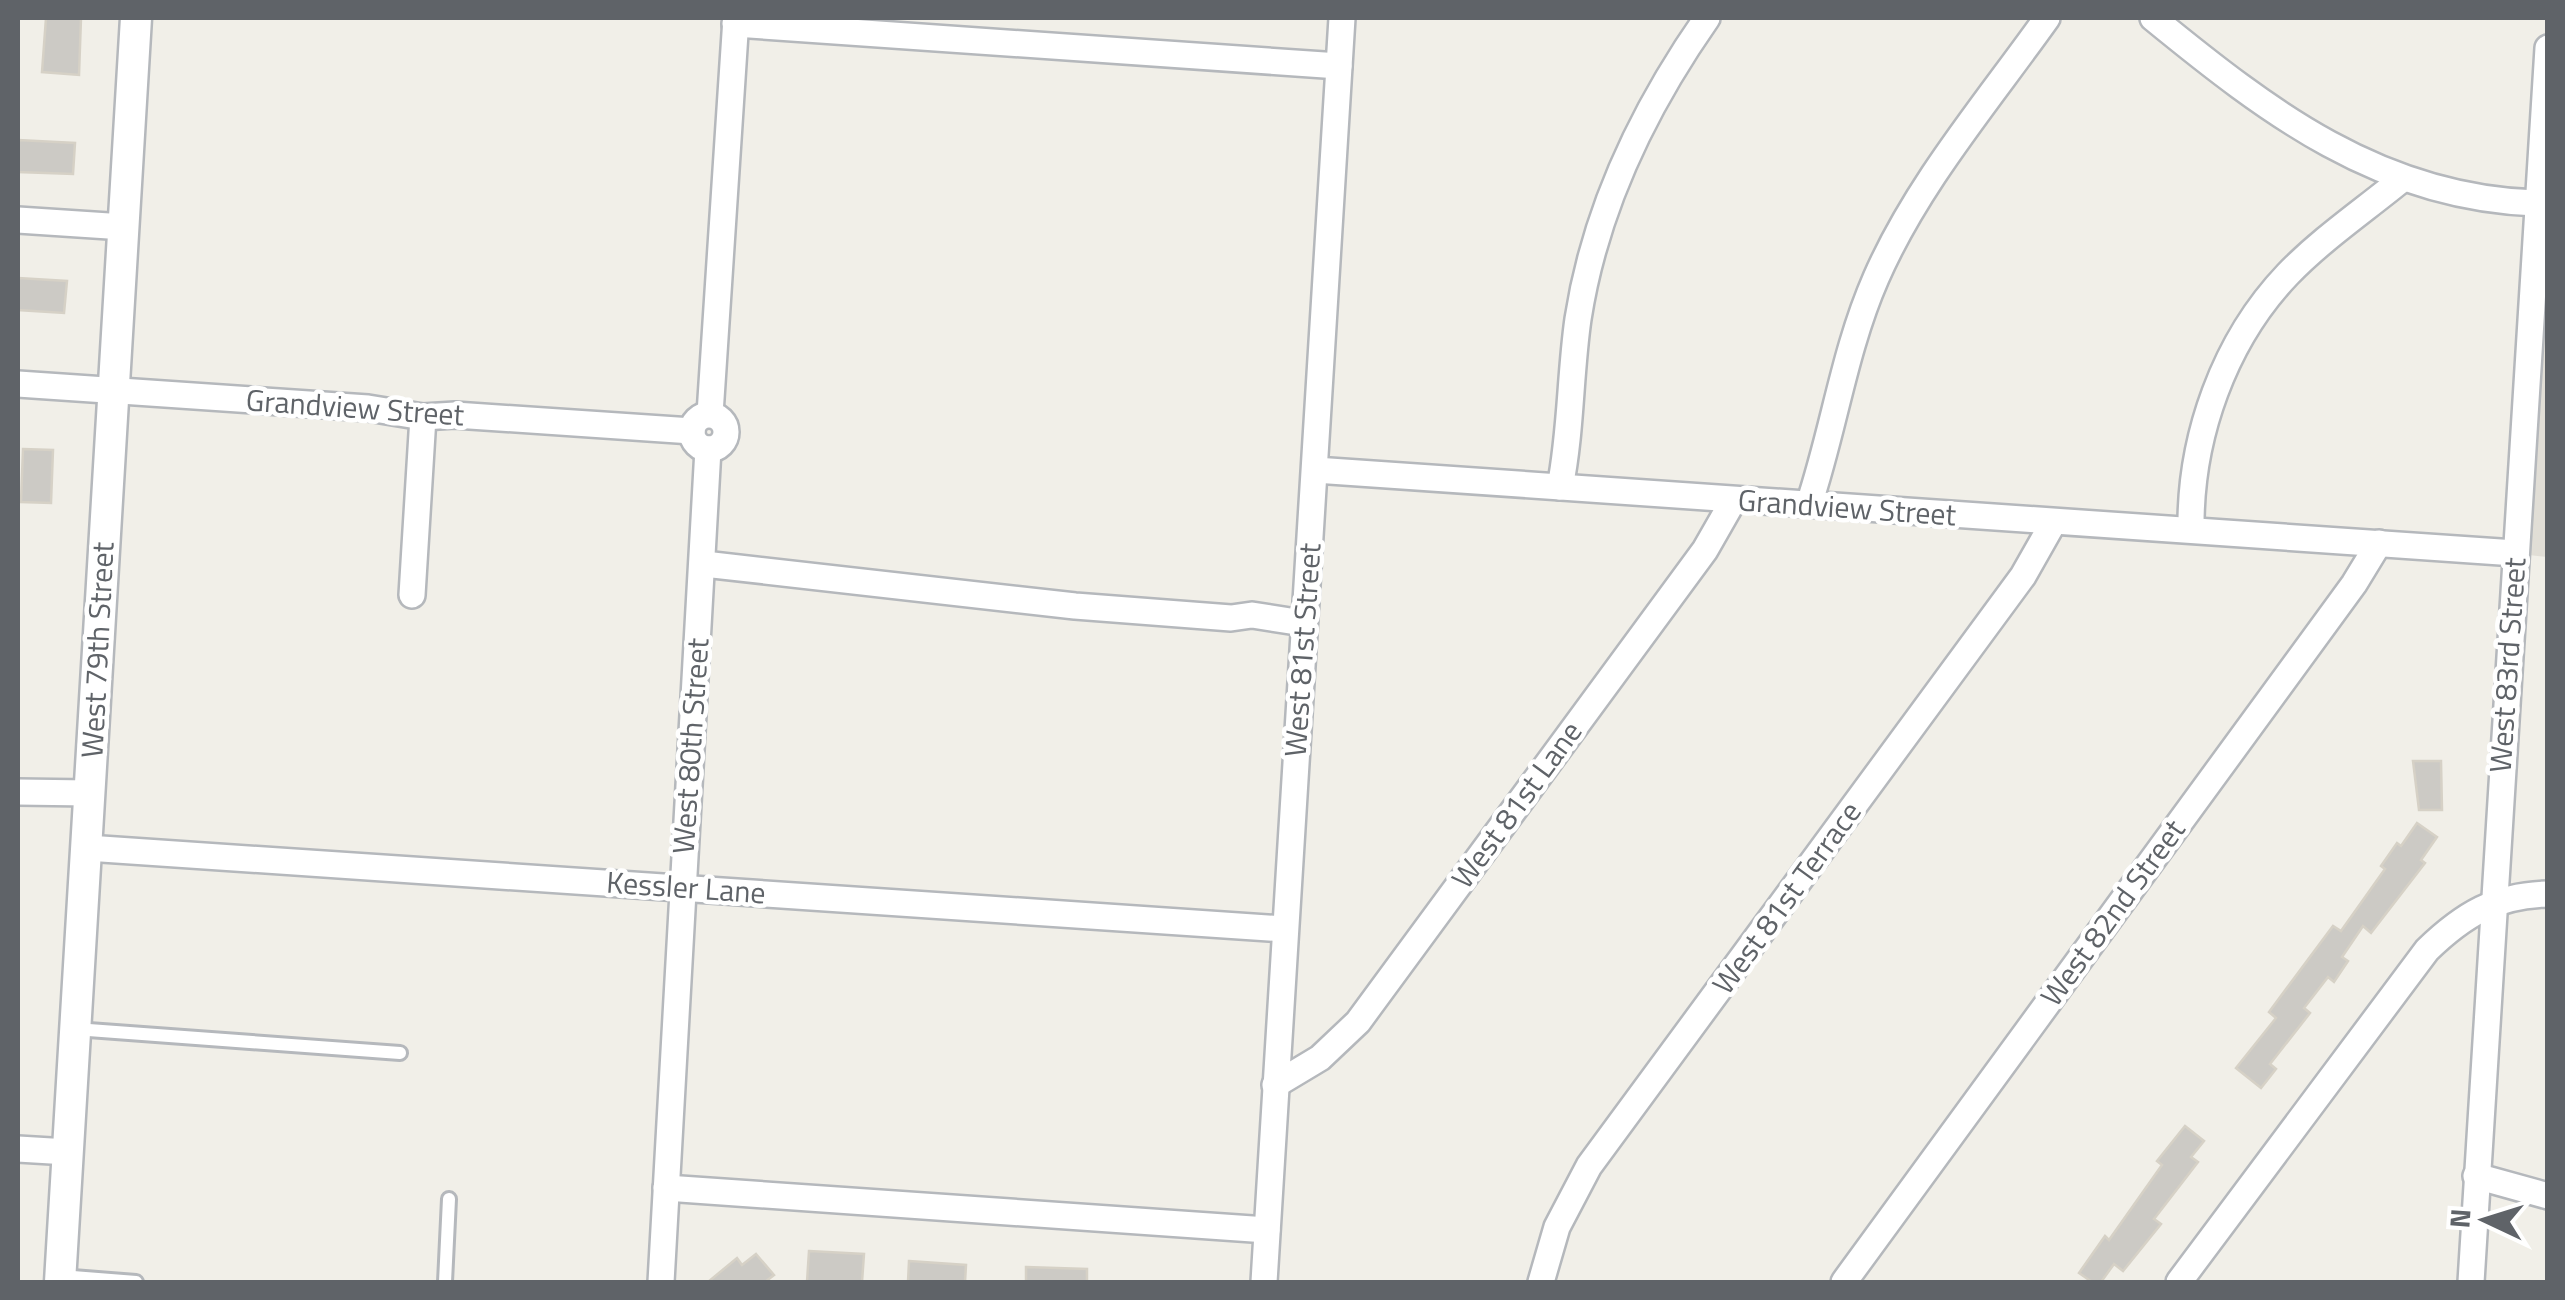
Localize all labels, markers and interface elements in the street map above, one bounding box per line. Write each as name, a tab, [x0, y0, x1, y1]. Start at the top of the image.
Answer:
street label: Grandview Street	[244, 376, 466, 438]
street label: Grandview Street	[1736, 476, 1958, 538]
street label: West 79th Street	[68, 540, 126, 759]
street label: West 81st Street	[1272, 541, 1332, 758]
street label: West 83rd Street	[2477, 555, 2537, 774]
street label: West 80th Street	[660, 636, 721, 855]
street label: West 81st Lane	[1440, 711, 1593, 898]
street label: West 81st Terrace	[1700, 791, 1872, 1004]
street label: West 82nd Street	[2028, 809, 2196, 1016]
street label: Kessler Lane	[605, 858, 767, 916]
north arrow	[2435, 1170, 2535, 1270]
text: N	[2437, 1207, 2482, 1229]

